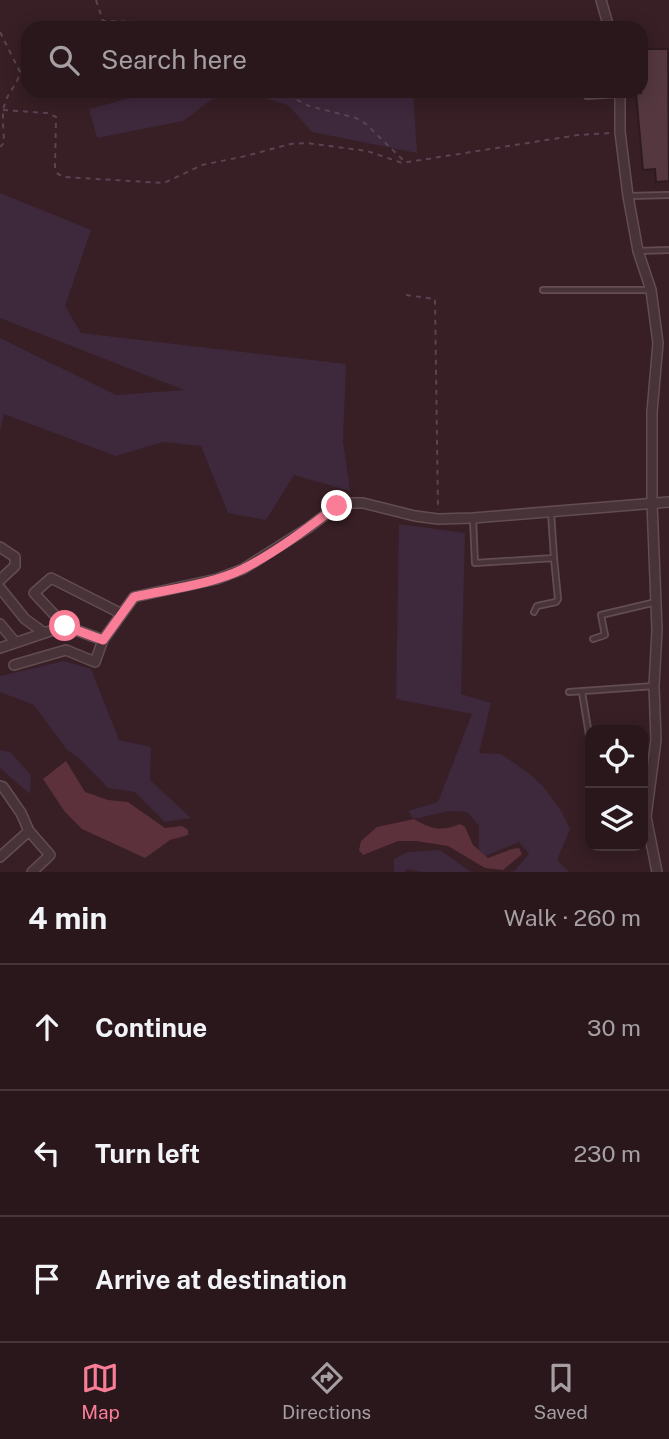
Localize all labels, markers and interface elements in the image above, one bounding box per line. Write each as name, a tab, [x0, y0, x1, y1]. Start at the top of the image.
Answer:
search box	[21, 21, 648, 98]
icon: search	[45, 41, 83, 79]
text: Search here	[101, 44, 247, 75]
route end	[321, 490, 352, 521]
route start	[49, 610, 80, 641]
map controls	[585, 725, 648, 851]
button: locate	[585, 725, 648, 788]
button: layers	[585, 788, 648, 851]
text: 4 min	[28, 900, 107, 936]
text: Walk · 260 m	[504, 904, 641, 931]
icon: ahead	[28, 1008, 66, 1046]
text: Continue	[95, 1012, 207, 1043]
text: 30 m	[587, 1014, 641, 1041]
icon: left	[28, 1134, 66, 1172]
text: Turn left	[95, 1138, 200, 1169]
text: 230 m	[573, 1140, 641, 1167]
icon: arrive	[28, 1260, 66, 1298]
text: Arrive at destination	[95, 1264, 347, 1295]
tab: Map	[81, 1359, 120, 1423]
tab: Directions	[282, 1359, 371, 1423]
tab: Saved	[534, 1359, 588, 1423]

